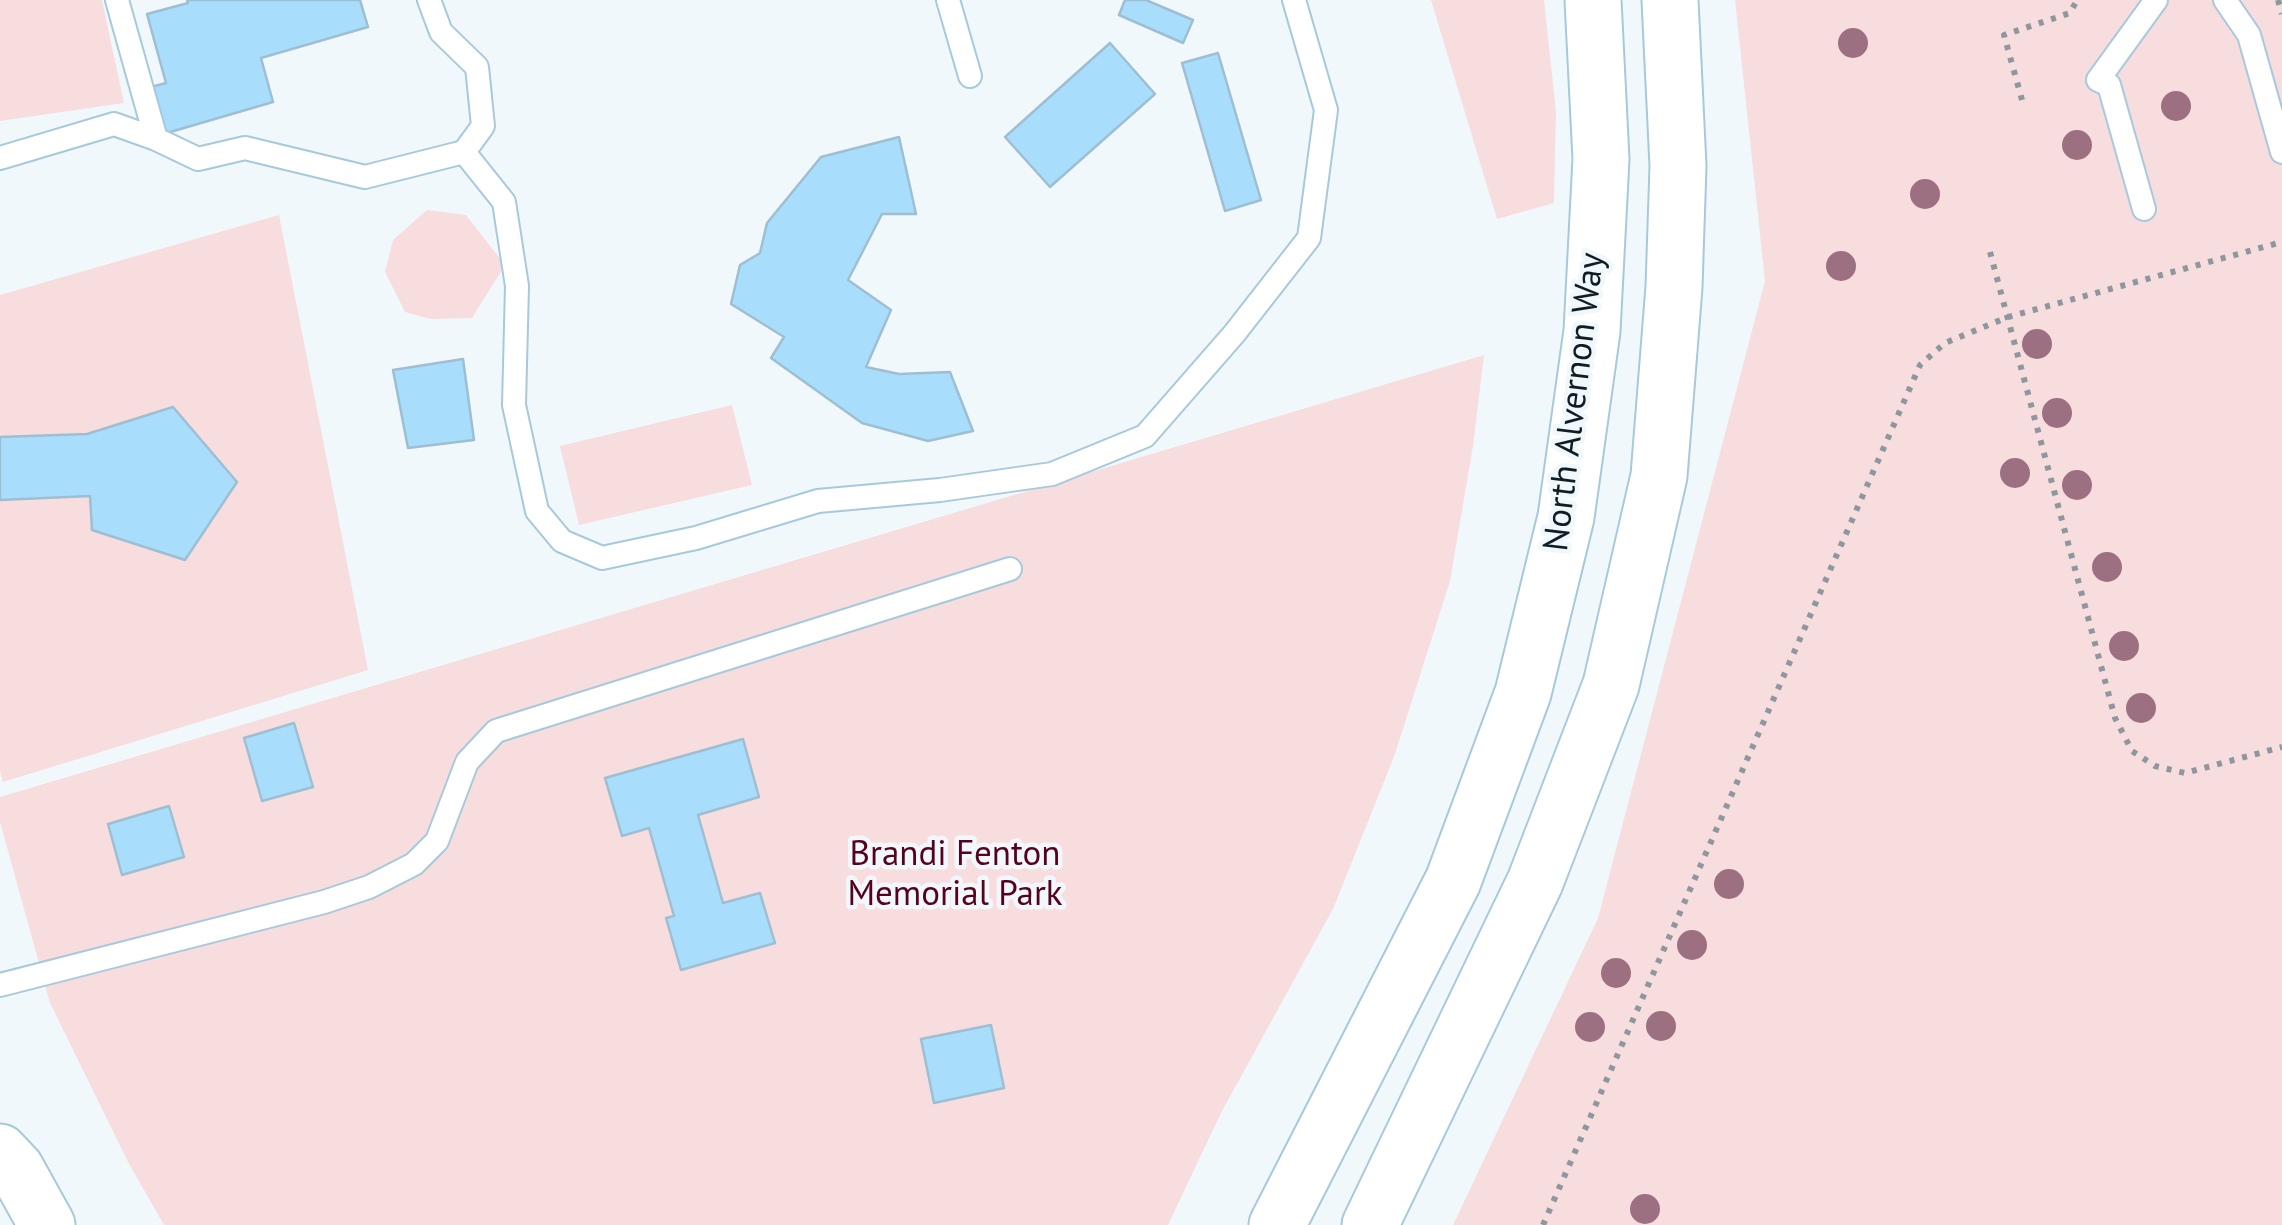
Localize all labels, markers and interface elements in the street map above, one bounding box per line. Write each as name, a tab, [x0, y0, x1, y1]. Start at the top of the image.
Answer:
street label: North Alvernon Way	[1536, 251, 1614, 553]
park label: Brandi Fenton Memorial Park	[847, 834, 1063, 916]

